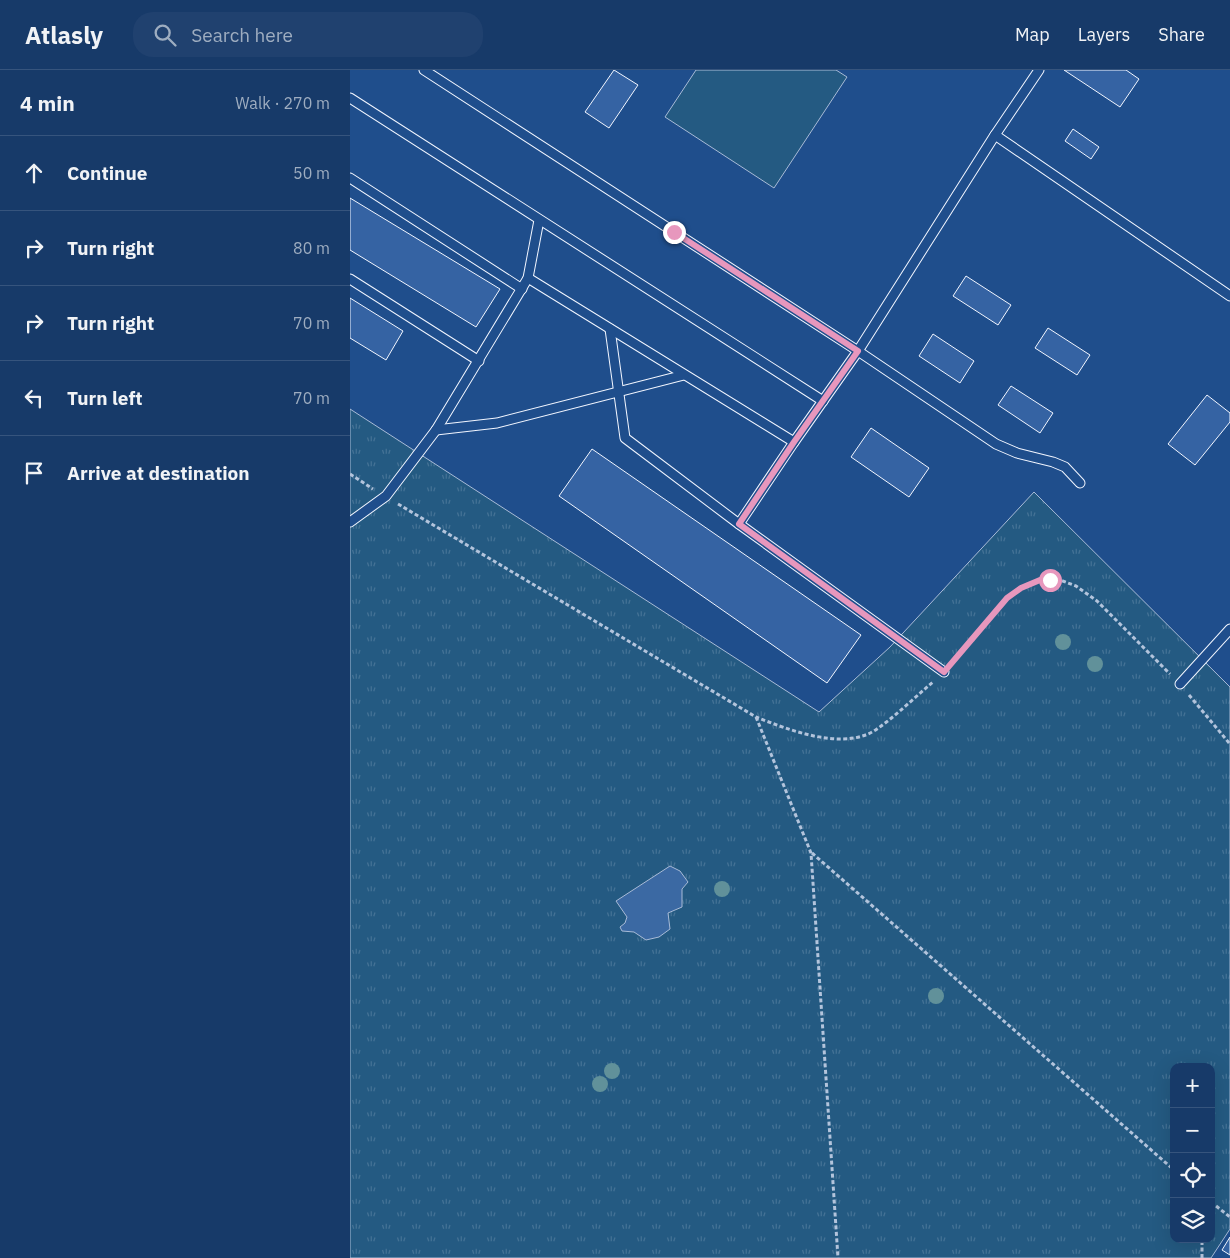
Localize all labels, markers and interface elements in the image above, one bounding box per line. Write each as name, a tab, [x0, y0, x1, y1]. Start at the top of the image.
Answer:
search box	[133, 12, 483, 57]
text: Atlasly	[25, 19, 103, 51]
icon: search	[151, 21, 179, 49]
text: Search here	[191, 23, 293, 47]
text: Map	[1015, 23, 1050, 46]
text: Layers	[1078, 23, 1130, 46]
text: Share	[1158, 23, 1205, 46]
text: 4 min	[20, 89, 75, 117]
text: Walk · 270 m	[235, 93, 330, 113]
icon: ahead	[20, 159, 48, 187]
text: Continue	[67, 161, 147, 185]
text: 50 m	[293, 163, 330, 183]
route end	[663, 221, 686, 244]
icon: right	[20, 234, 48, 262]
text: Turn right	[67, 236, 154, 260]
text: 80 m	[293, 238, 330, 258]
icon: right	[20, 309, 48, 337]
text: Turn right	[67, 311, 154, 335]
text: 70 m	[293, 313, 330, 333]
icon: left	[20, 384, 48, 412]
text: Turn left	[67, 386, 143, 410]
text: 70 m	[293, 388, 330, 408]
icon: arrive	[20, 459, 48, 487]
text: Arrive at destination	[67, 461, 250, 485]
route start	[1039, 569, 1062, 592]
map controls	[1170, 1063, 1215, 1243]
button: +	[1170, 1063, 1215, 1108]
button: −	[1170, 1108, 1215, 1153]
button: locate	[1170, 1153, 1215, 1198]
button: layers	[1170, 1198, 1215, 1243]

